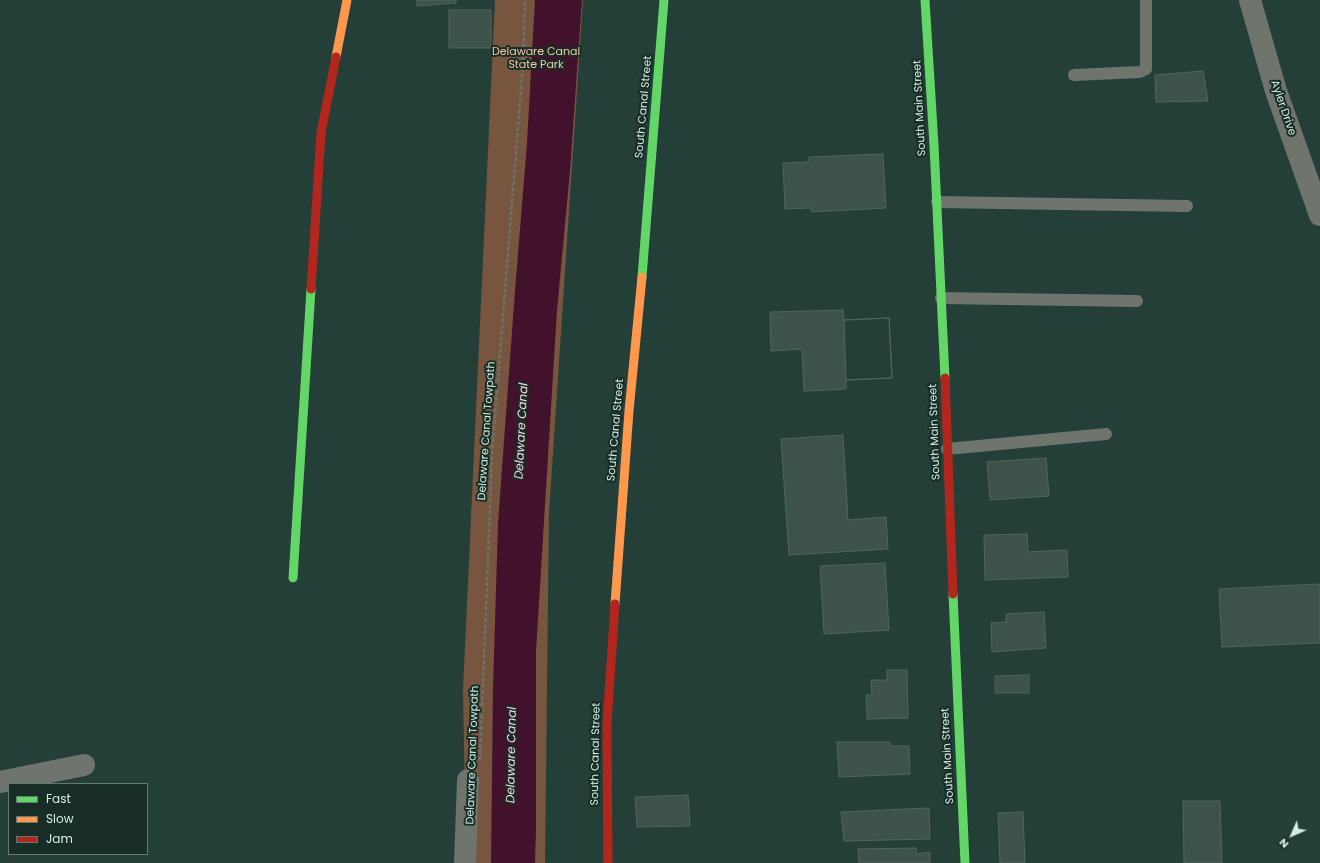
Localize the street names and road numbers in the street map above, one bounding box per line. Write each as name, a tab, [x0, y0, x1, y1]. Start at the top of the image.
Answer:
street label: South Canal Street	[633, 55, 655, 159]
street label: South Main Street	[911, 60, 929, 156]
street label: Ayler Drive	[1267, 79, 1299, 137]
street label: Delaware Canal Towpath	[476, 361, 498, 501]
street label: South Canal Street	[605, 378, 627, 482]
street label: South Main Street	[927, 384, 943, 480]
street label: Delaware Canal Towpath	[464, 685, 482, 825]
street label: South Canal Street	[589, 703, 603, 805]
street label: South Main Street	[939, 708, 957, 804]

